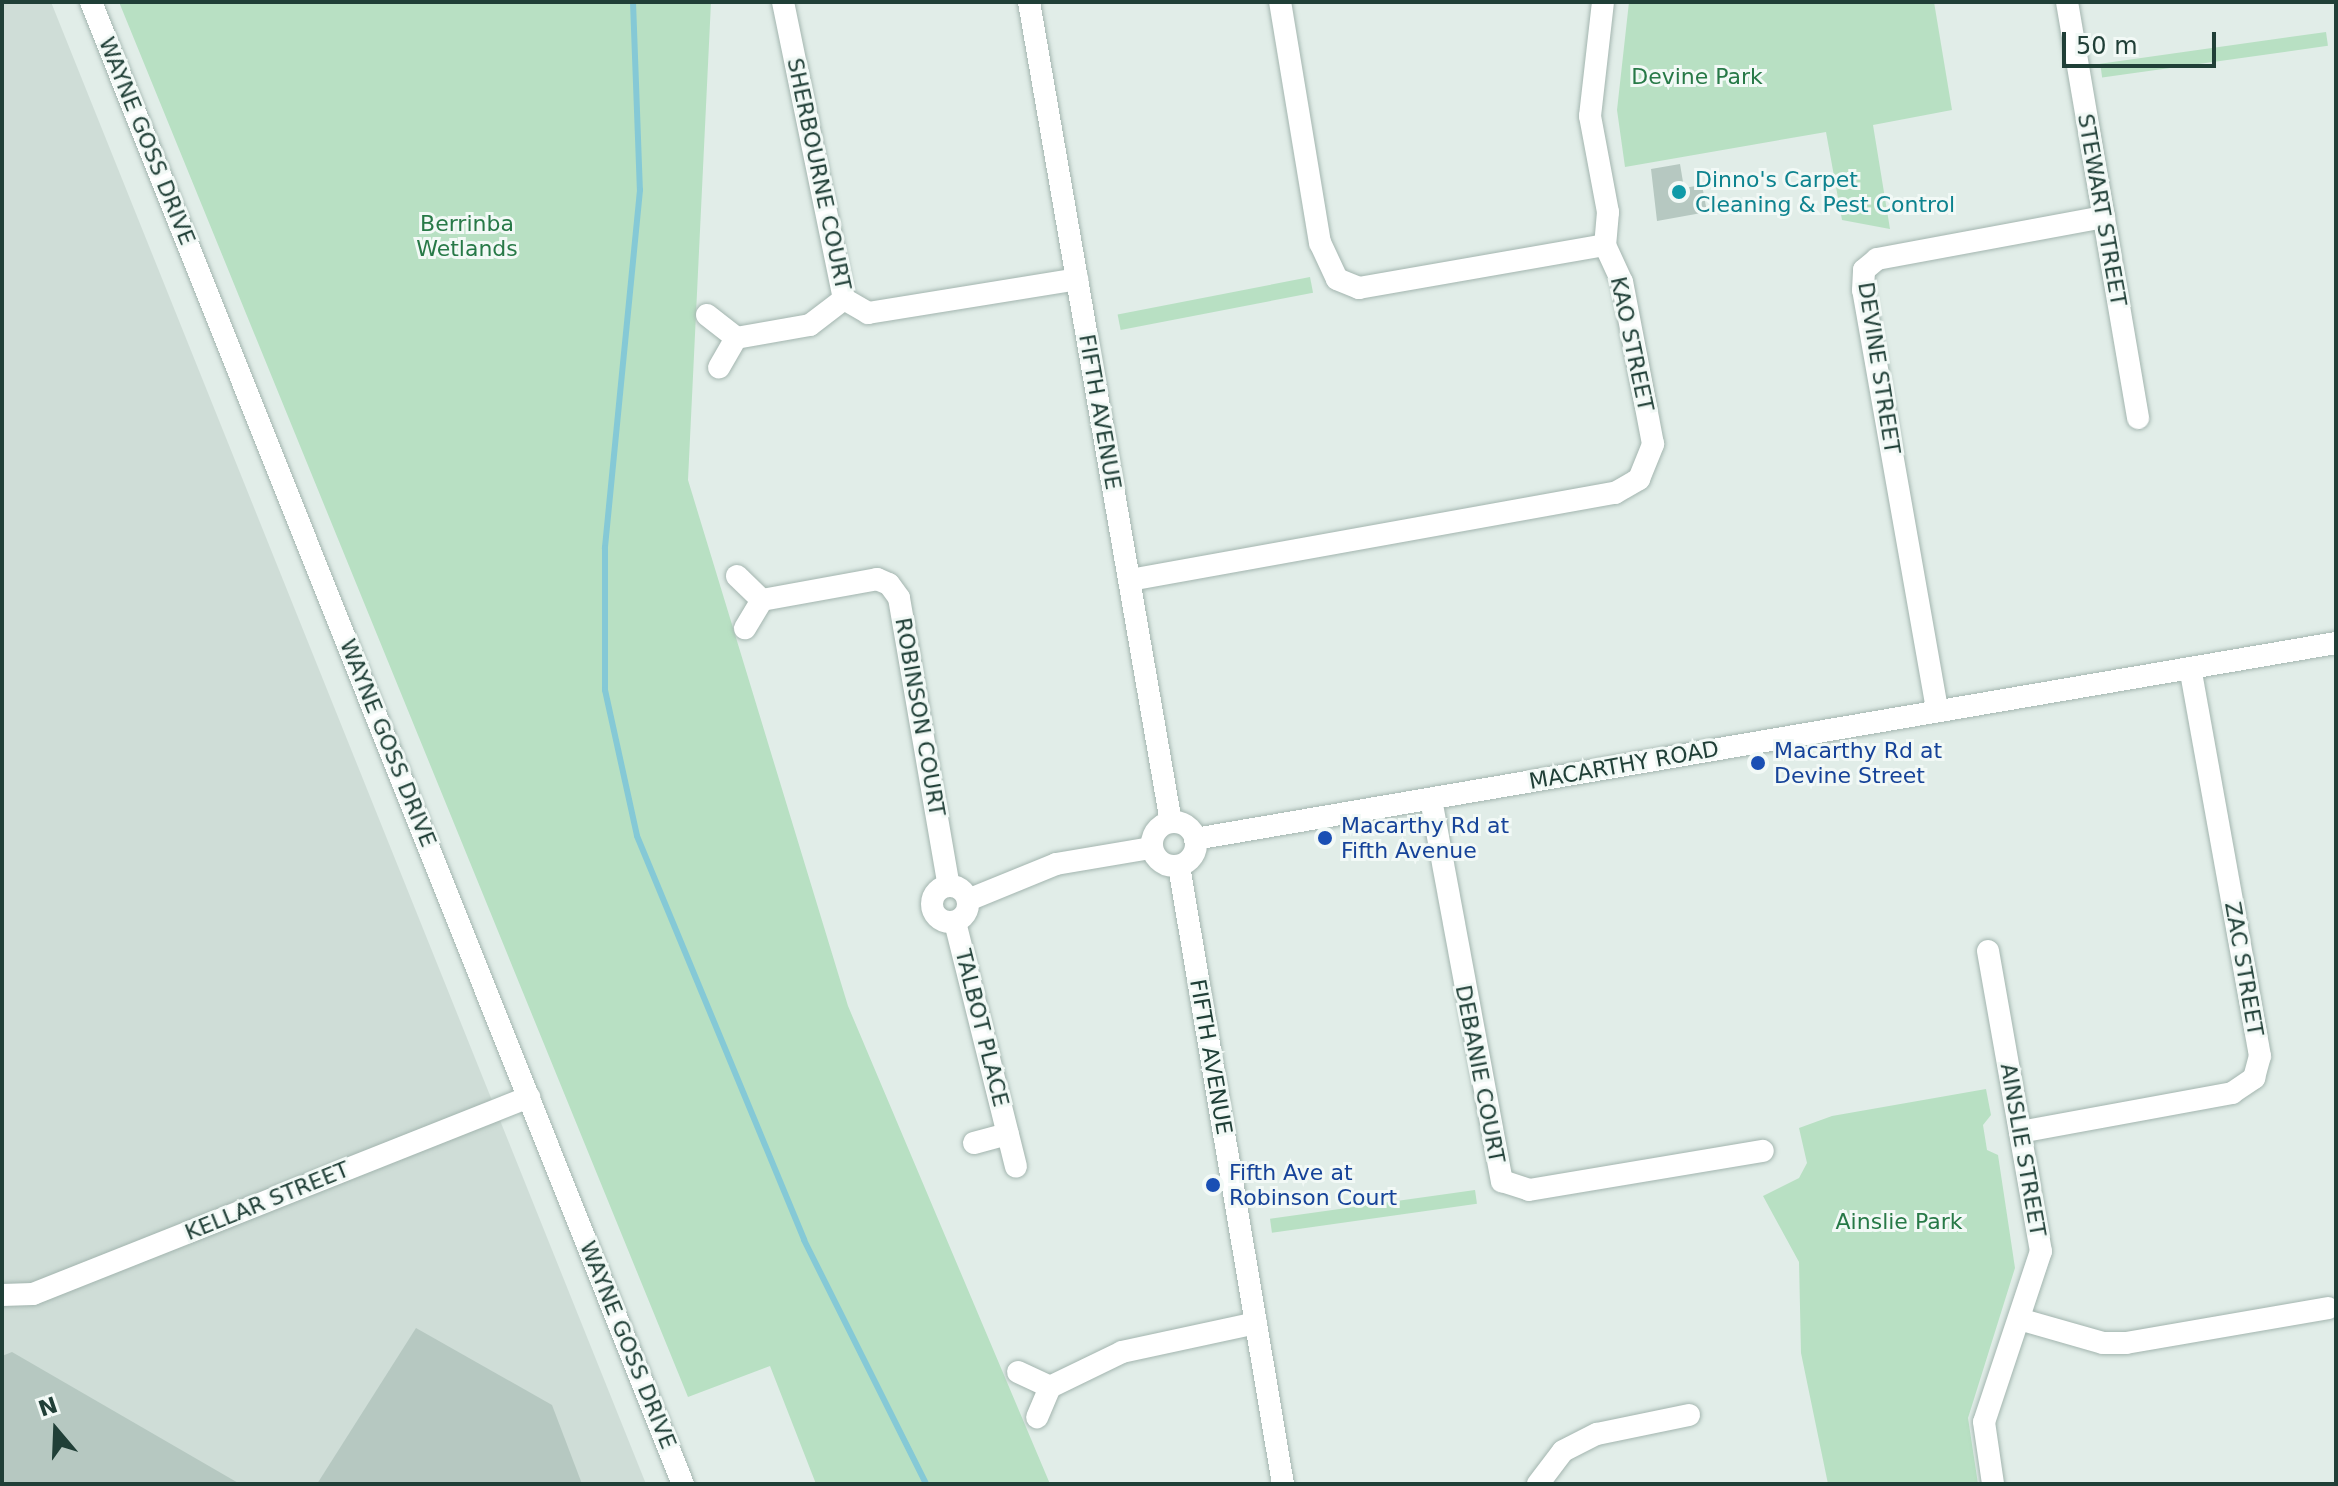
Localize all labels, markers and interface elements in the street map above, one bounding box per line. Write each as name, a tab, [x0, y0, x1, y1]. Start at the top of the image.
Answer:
scale bar	[2066, 16, 2220, 66]
text: 50 m	[2076, 32, 2138, 60]
street label: WAYNE GOSS DRIVE	[93, 33, 201, 249]
street label: SHERBOURNE COURT	[782, 56, 856, 292]
park label: Devine Park	[1631, 64, 1763, 90]
street label: STEWART STREET	[2072, 112, 2132, 308]
place label: Dinno's Carpet Cleaning & Pest Control	[1695, 166, 1955, 218]
marker: Dinno's Carpet Cleaning & Pest Control	[1670, 183, 1688, 201]
park label: Berrinba Wetlands	[416, 210, 518, 262]
street label: KAO STREET	[1605, 274, 1659, 414]
street label: DEVINE STREET	[1852, 280, 1906, 456]
street label: FIFTH AVENUE	[1073, 332, 1127, 492]
street label: ROBINSON COURT	[890, 616, 950, 818]
street label: WAYNE GOSS DRIVE	[334, 635, 442, 851]
street label: MACARTHY ROAD	[1527, 735, 1721, 795]
place label: Macarthy Rd at Devine Street	[1774, 737, 1942, 788]
marker: Macarthy Rd at Devine Street	[1749, 754, 1767, 772]
place label: Macarthy Rd at Fifth Avenue	[1341, 812, 1509, 864]
marker: Macarthy Rd at Fifth Avenue	[1316, 829, 1334, 847]
street label: ZAC STREET	[2219, 900, 2269, 1038]
street label: TALBOT PLACE	[950, 946, 1014, 1110]
street label: FIFTH AVENUE	[1184, 977, 1238, 1137]
street label: DEBANIE COURT	[1450, 983, 1510, 1165]
street label: AINSLIE STREET	[1995, 1061, 2051, 1239]
street label: KELLAR STREET	[181, 1156, 353, 1246]
place label: Fifth Ave at Robinson Court	[1229, 1159, 1397, 1210]
marker: Fifth Ave at Robinson Court	[1204, 1176, 1222, 1194]
park label: Ainslie Park	[1836, 1209, 1962, 1235]
street label: WAYNE GOSS DRIVE	[574, 1237, 682, 1453]
north arrow	[16, 1390, 96, 1470]
text: N	[35, 1392, 61, 1422]

